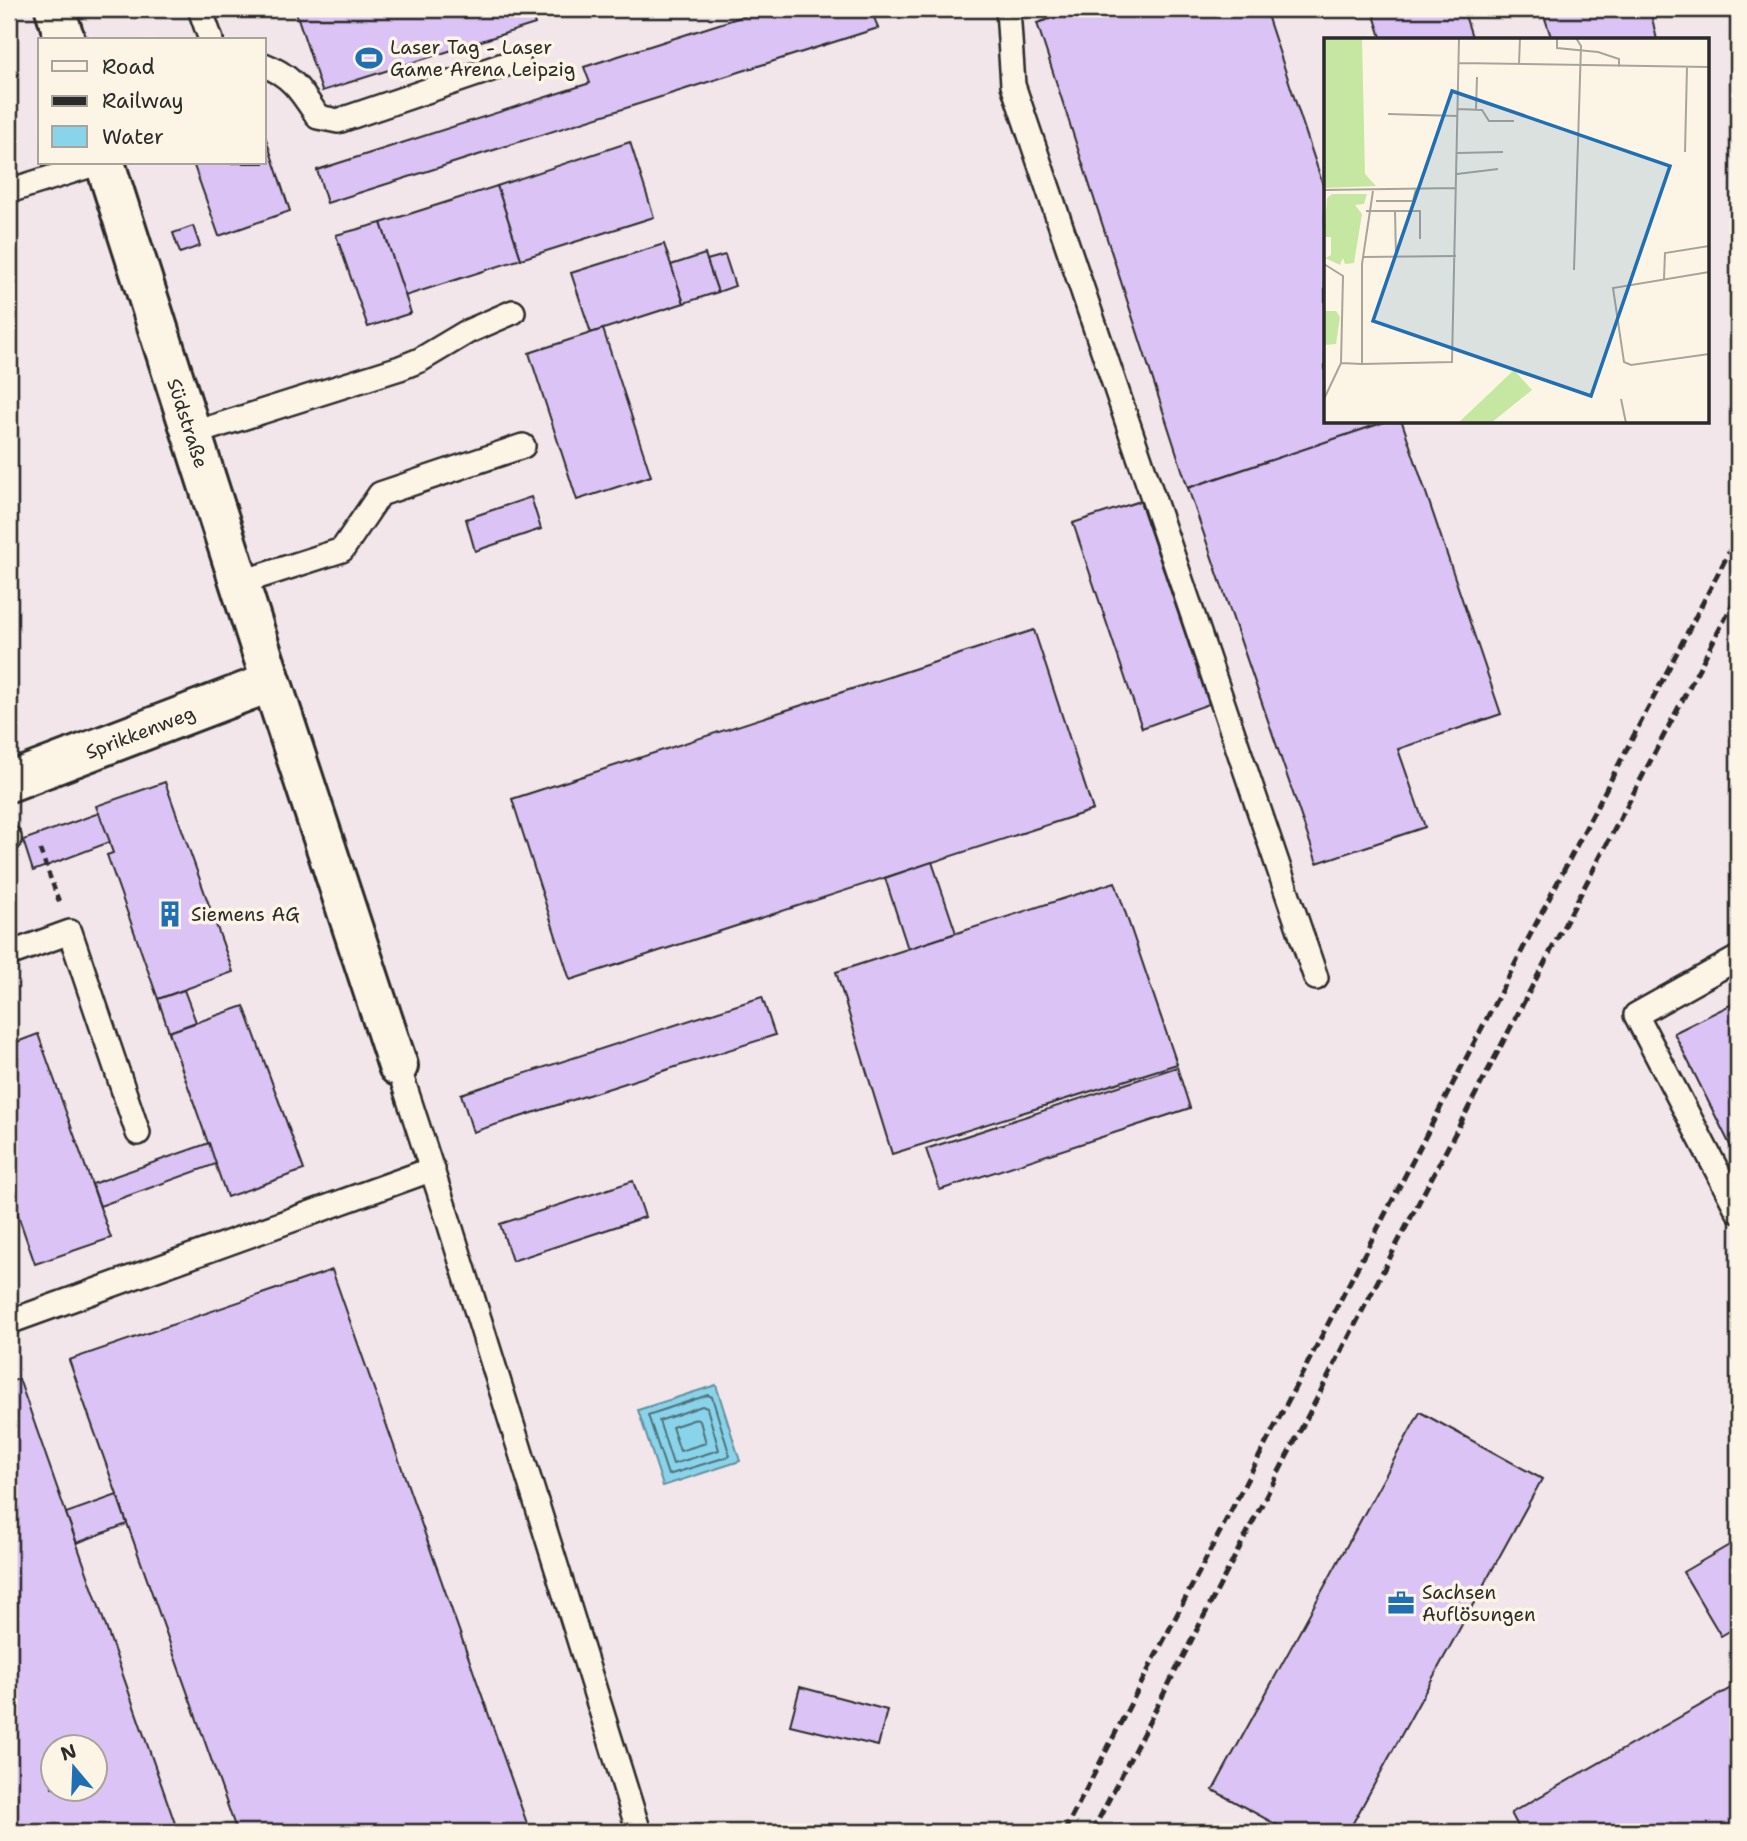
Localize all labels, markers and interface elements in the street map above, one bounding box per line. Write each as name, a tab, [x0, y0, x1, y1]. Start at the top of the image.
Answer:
place label: Laser Tag - Laser Game Arena Leipzig	[390, 35, 575, 82]
legend	[38, 38, 266, 164]
inset map	[1324, 38, 1708, 424]
sports icon: Laser Tag - Laser Game Arena Leipzig	[354, 43, 384, 73]
text: Road	[102, 53, 155, 81]
text: Railway	[102, 87, 184, 115]
text: Water	[102, 123, 164, 151]
street label: Südstraße	[161, 375, 214, 471]
street label: Sprikkenweg	[82, 700, 198, 765]
building icon: Siemens AG	[155, 899, 185, 929]
place label: Siemens AG	[191, 902, 300, 927]
place label: Sachsen Auflösungen	[1422, 1580, 1536, 1627]
office icon: Sachsen Auflösungen	[1386, 1588, 1416, 1618]
north arrow	[38, 1732, 108, 1802]
text: N	[57, 1738, 80, 1767]

